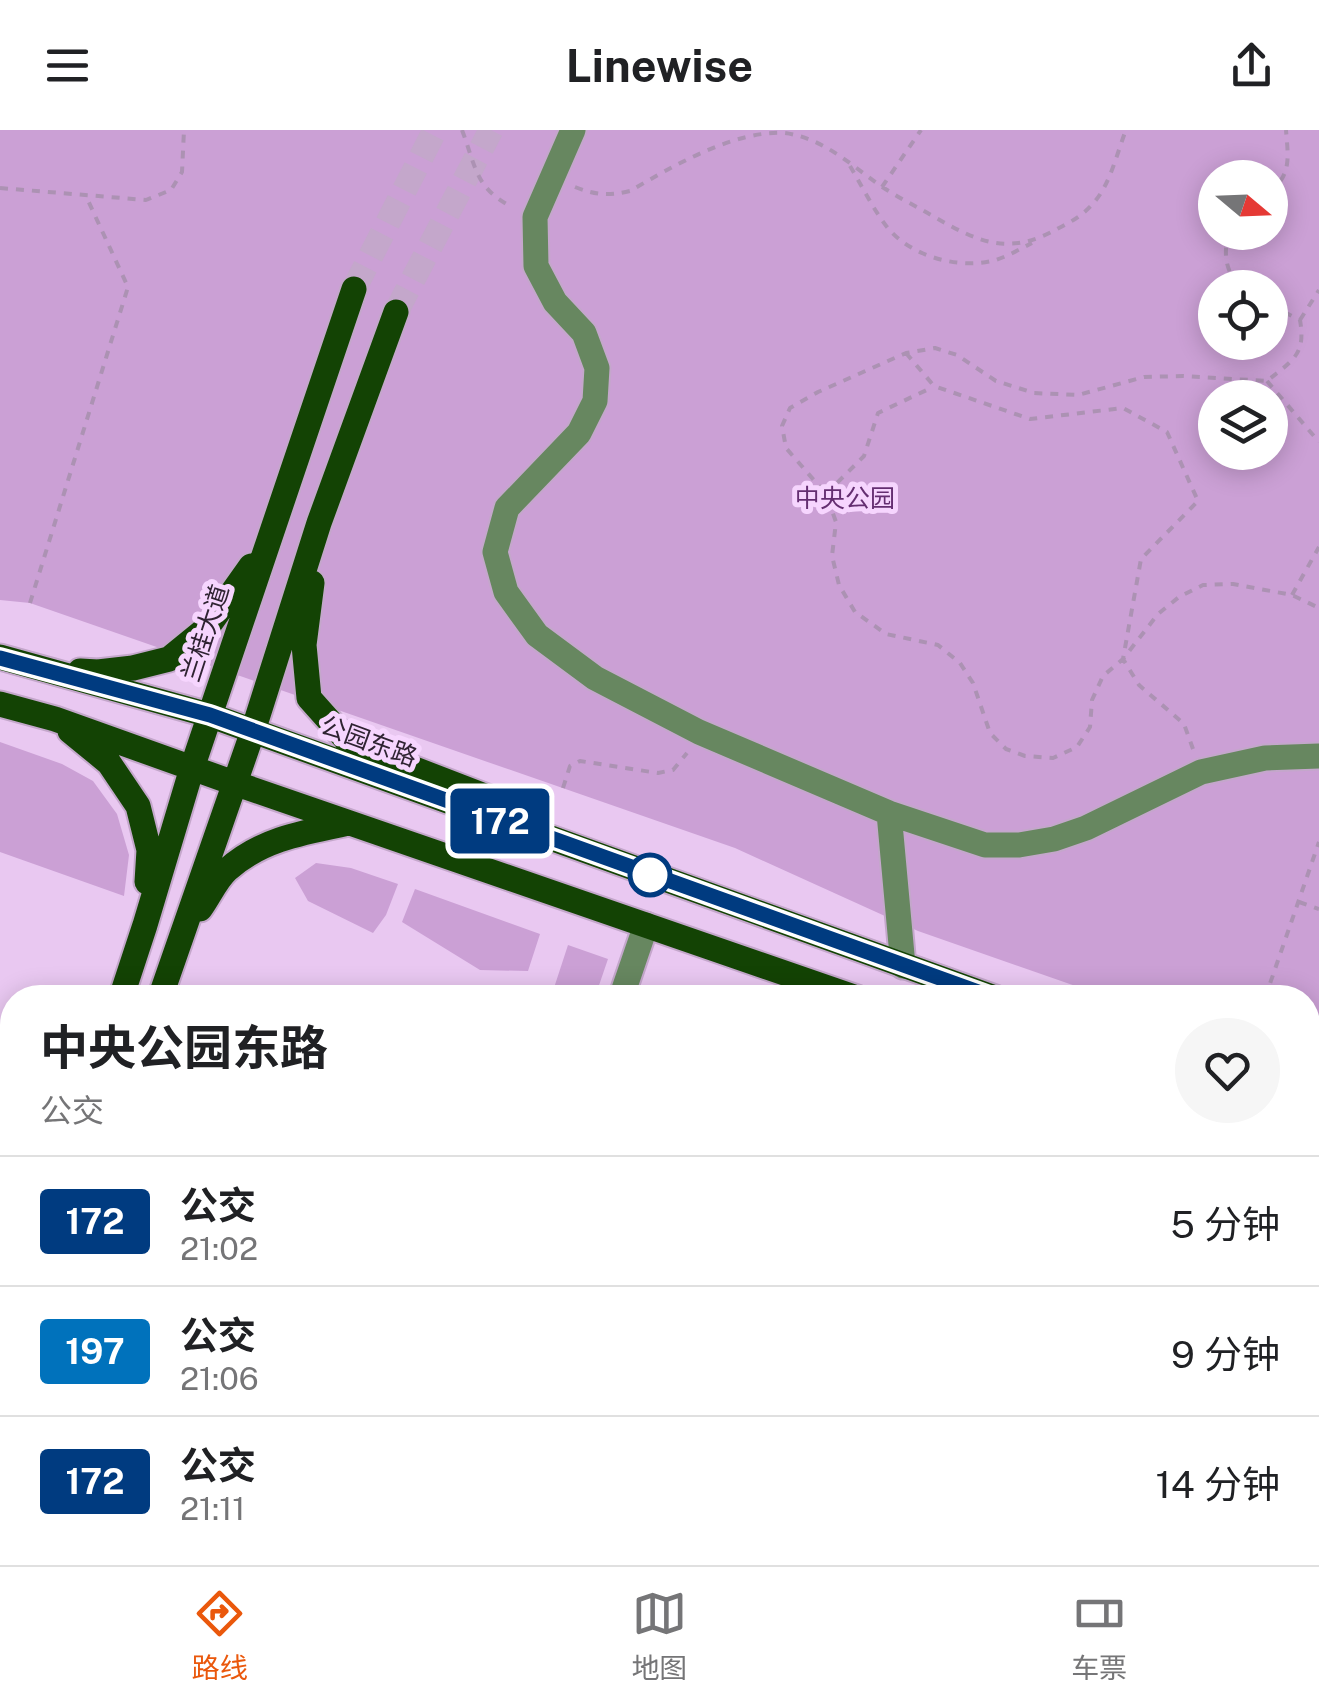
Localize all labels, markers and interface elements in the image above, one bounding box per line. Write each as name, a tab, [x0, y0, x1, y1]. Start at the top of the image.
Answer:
icon: menu	[40, 38, 95, 93]
icon: share	[1224, 38, 1279, 93]
text: Linewise	[566, 39, 753, 92]
north arrow	[1198, 160, 1288, 250]
map controls	[1198, 160, 1288, 470]
button: locate	[1198, 270, 1288, 360]
button: layers	[1198, 380, 1288, 470]
park label: 中央公园	[795, 483, 895, 513]
street label: 兰桂大道	[175, 581, 235, 685]
street label: 公园东路	[317, 710, 421, 772]
line badge: 172	[442, 788, 558, 854]
text: 172	[470, 801, 530, 842]
unlabelled marker	[629, 854, 671, 896]
button: heart	[1175, 1018, 1280, 1123]
text: 中央公园东路	[40, 1019, 328, 1076]
text: 公交	[40, 1092, 104, 1129]
text: 公交	[180, 1183, 256, 1228]
text: 172	[65, 1201, 125, 1242]
text: 5 分钟	[1170, 1202, 1280, 1247]
text: 21:02	[180, 1230, 258, 1267]
text: 公交	[180, 1313, 256, 1358]
text: 197	[65, 1331, 125, 1372]
text: 9 分钟	[1171, 1332, 1280, 1377]
text: 21:06	[180, 1360, 259, 1397]
text: 公交	[180, 1443, 256, 1488]
text: 172	[65, 1461, 125, 1502]
text: 14 分钟	[1155, 1462, 1280, 1507]
text: 21:11	[180, 1490, 245, 1527]
tab: 路线	[192, 1586, 248, 1686]
tab: 地图	[631, 1586, 687, 1686]
tab: 车票	[1071, 1586, 1127, 1686]

